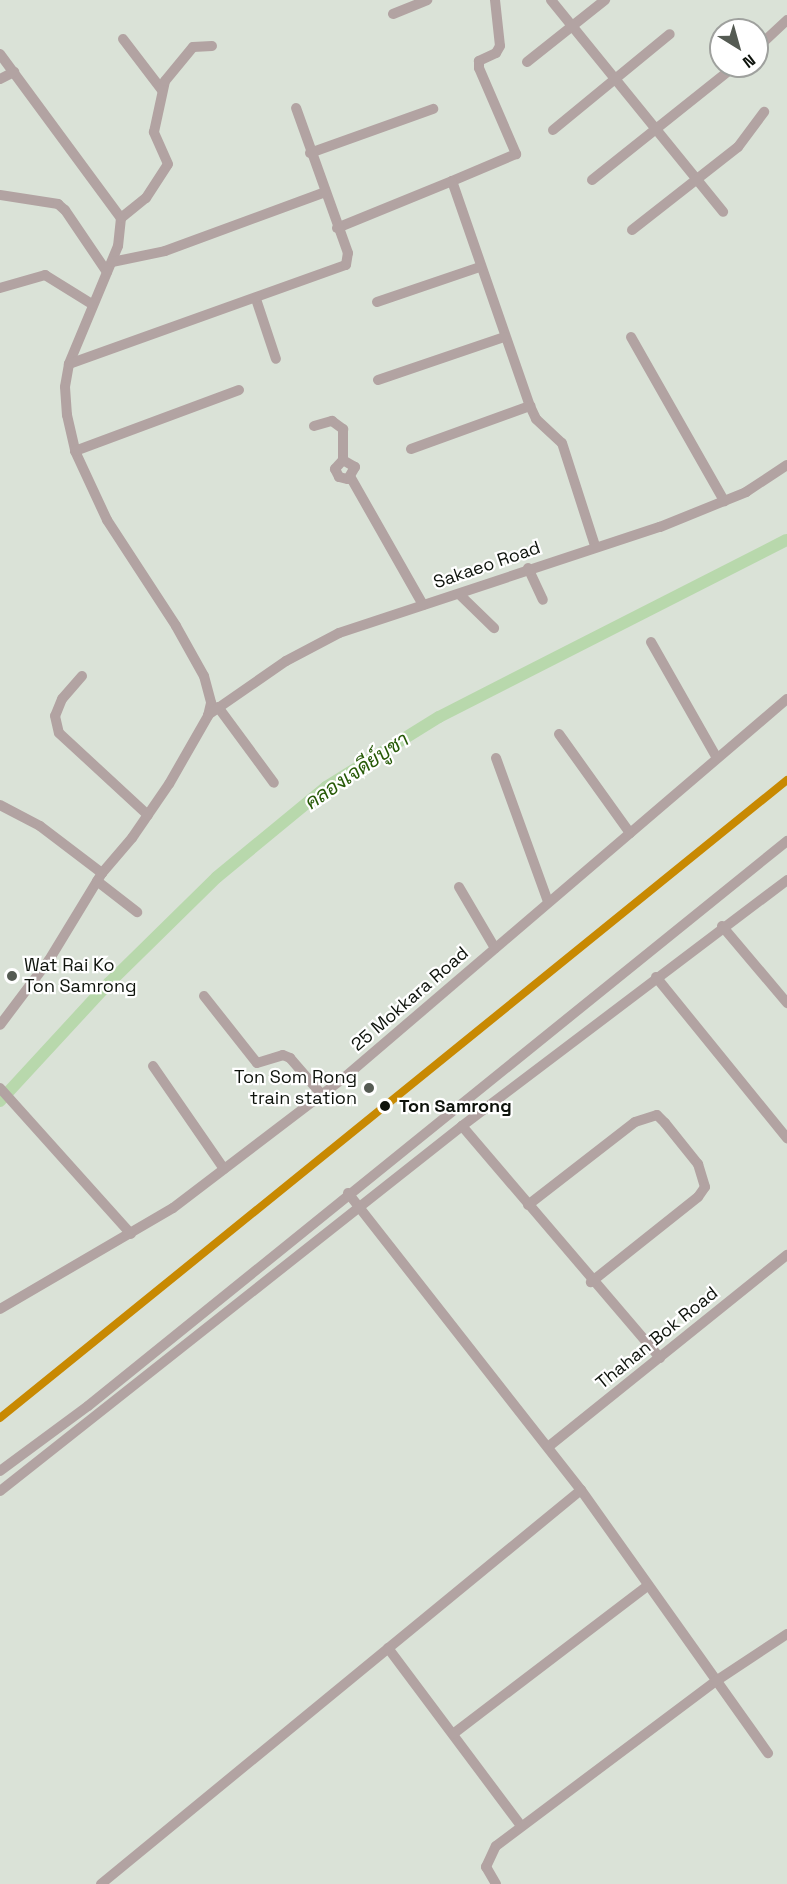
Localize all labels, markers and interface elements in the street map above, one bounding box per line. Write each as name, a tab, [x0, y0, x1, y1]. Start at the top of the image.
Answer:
north arrow	[709, 18, 769, 78]
text: N	[738, 50, 760, 73]
street label: Sakaeo Road	[431, 537, 543, 593]
water label: คลองเจดีย์บูชา	[301, 728, 413, 814]
street label: 25 Mokkara Road	[347, 942, 473, 1056]
place label: Wat Rai Ko Ton Samrong	[24, 955, 137, 998]
marker: Wat Rai Ko Ton Samrong	[5, 969, 19, 983]
place label: Ton Som Rong train station	[234, 1067, 357, 1110]
marker: Ton Som Rong train station	[362, 1081, 376, 1095]
place label: Ton Samrong	[399, 1095, 512, 1117]
marker: Ton Samrong	[376, 1097, 394, 1115]
street label: Thahan Bok Road	[592, 1282, 722, 1394]

